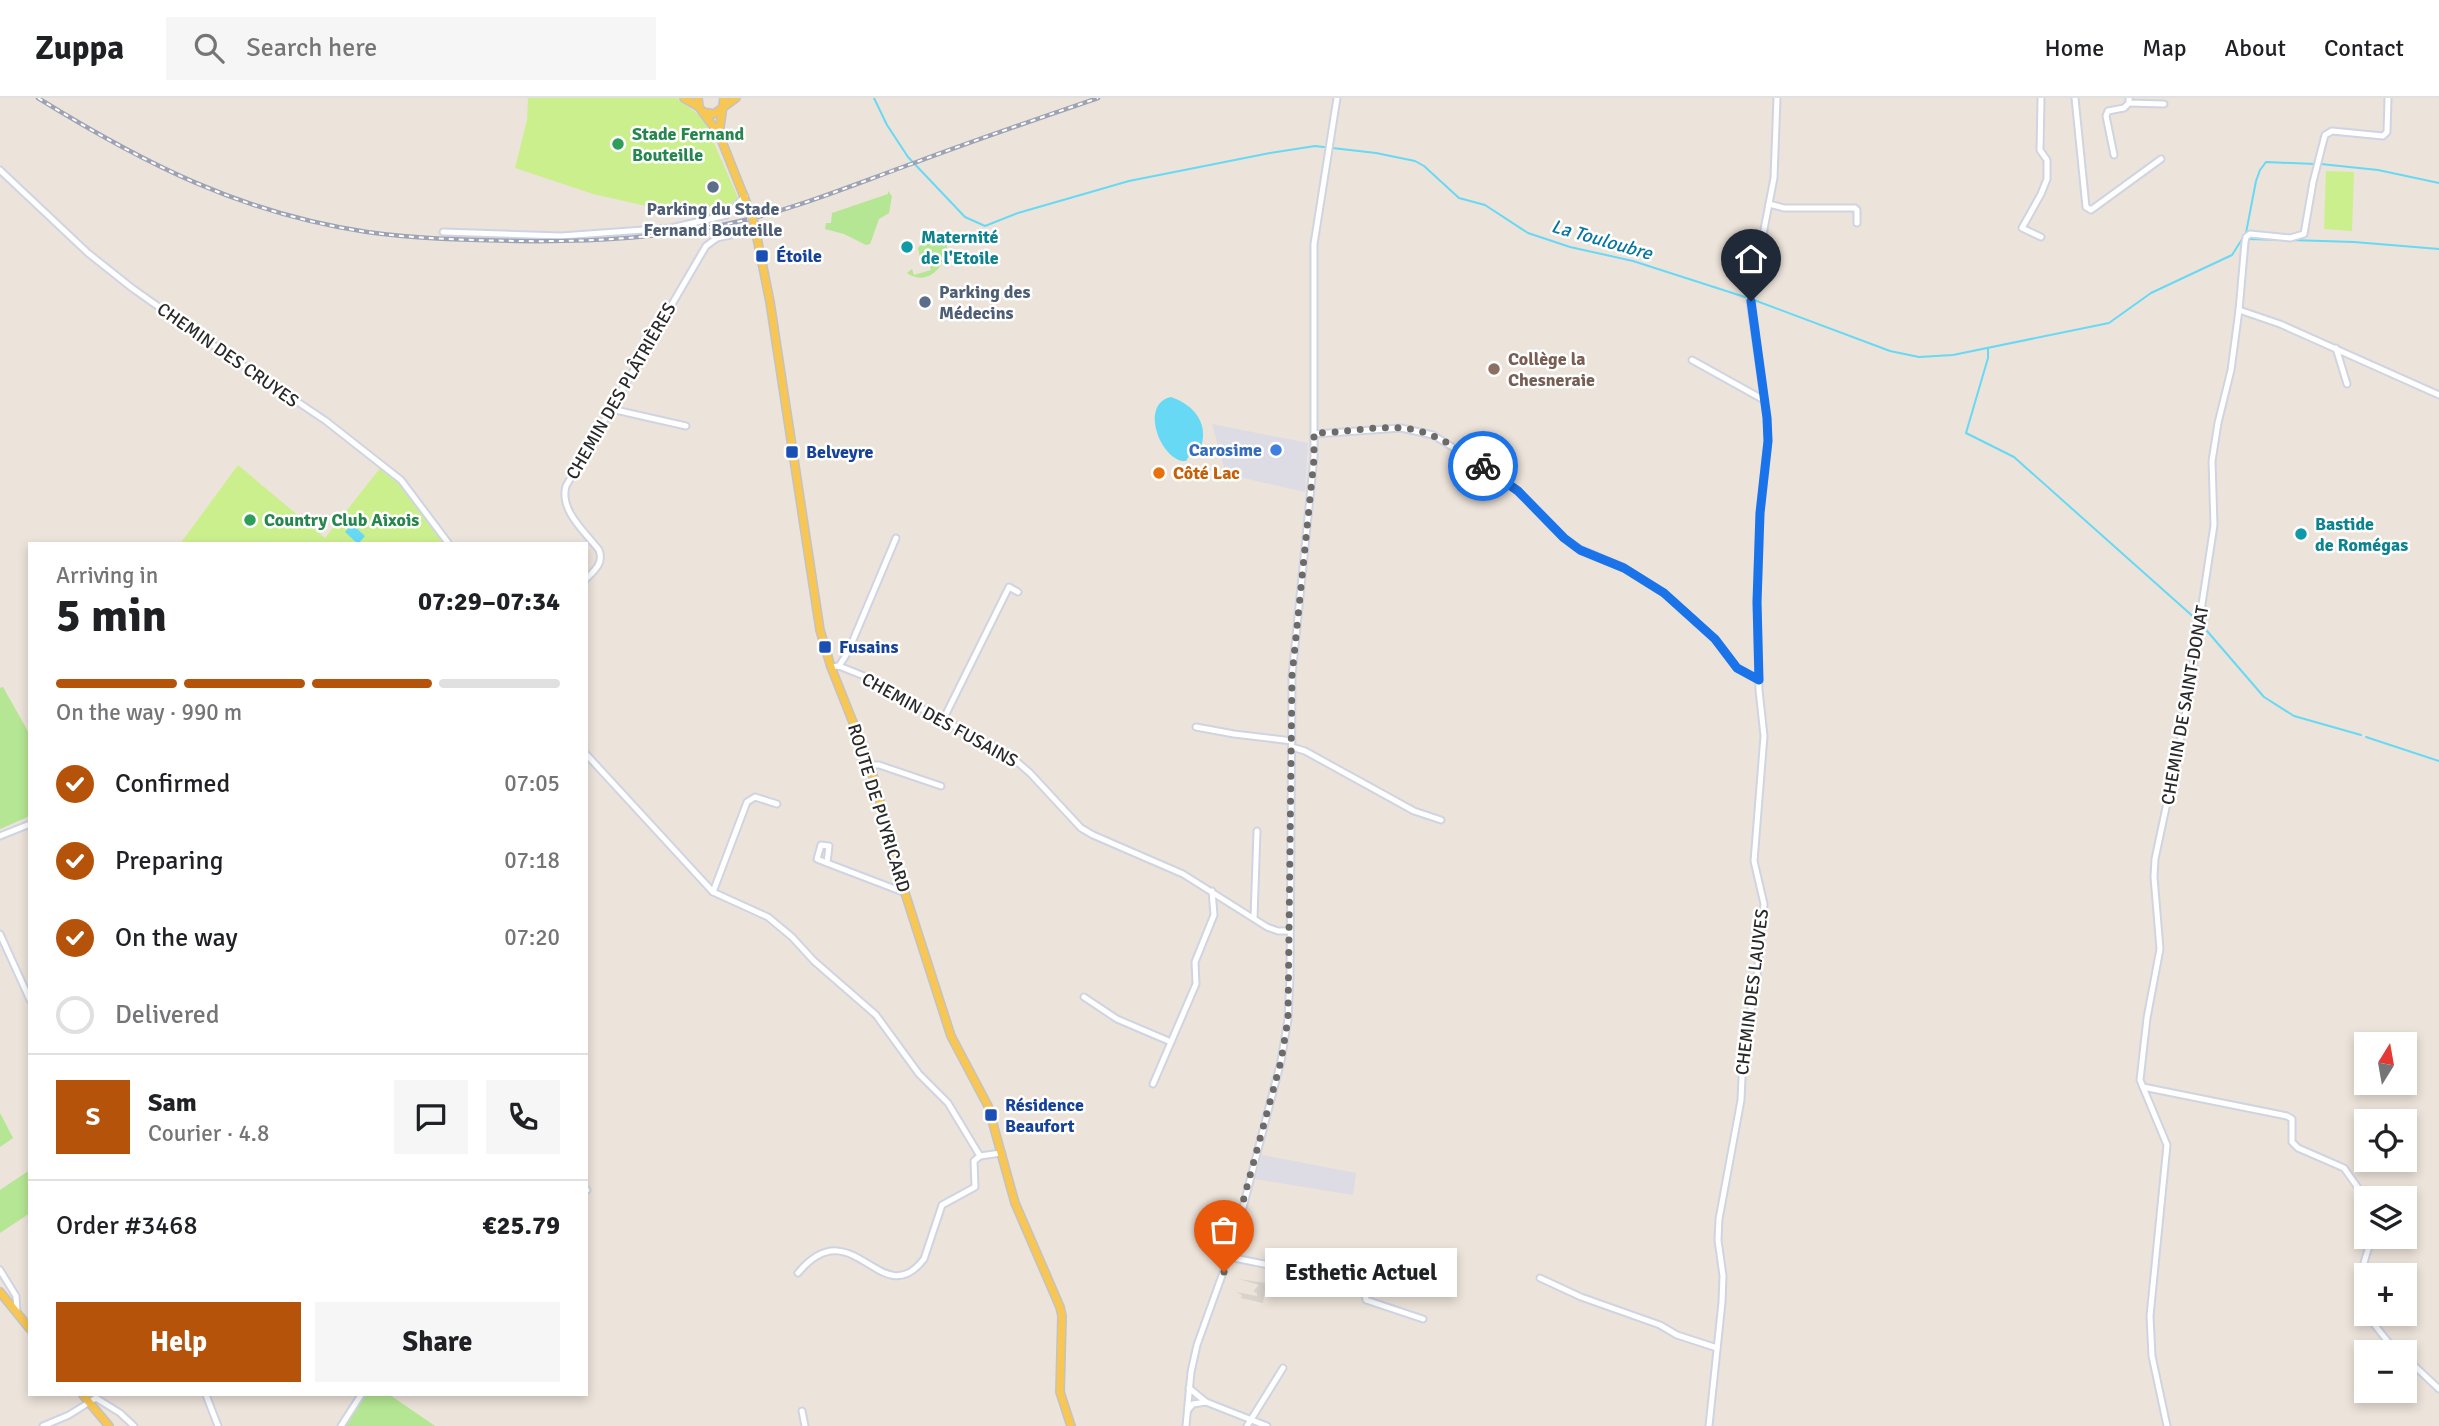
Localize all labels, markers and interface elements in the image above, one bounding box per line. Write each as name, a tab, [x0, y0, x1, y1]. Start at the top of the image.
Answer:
search box	[166, 17, 656, 80]
text: Zuppa	[35, 28, 124, 69]
icon: search	[190, 29, 228, 67]
text: Search here	[246, 32, 377, 64]
text: Home	[2044, 33, 2104, 63]
text: Map	[2142, 33, 2187, 63]
text: About	[2225, 33, 2286, 63]
text: Contact	[2324, 33, 2404, 63]
place label: Stade Fernand Bouteille	[632, 123, 745, 166]
marker: Stade Fernand Bouteille	[610, 136, 626, 152]
marker: Parking du Stade Fernand Bouteille	[705, 179, 721, 195]
place label: Parking du Stade Fernand Bouteille	[644, 198, 782, 241]
water label: La Touloubre	[1549, 214, 1656, 266]
place label: Maternité de l'Etoile	[921, 226, 999, 269]
pin	[1721, 229, 1781, 301]
marker: Maternité de l'Etoile	[899, 239, 915, 255]
icon: home	[1732, 240, 1770, 278]
place label: Étoile	[776, 245, 822, 267]
marker: Étoile	[754, 248, 770, 264]
place label: Parking des Médecins	[939, 281, 1030, 324]
marker: Parking des Médecins	[917, 294, 933, 310]
street label: CHEMIN DES CRUYES	[153, 298, 303, 412]
street label: CHEMIN DES PLÂTRIÈRES	[561, 299, 681, 483]
place label: Collège la Chesneraie	[1508, 348, 1595, 391]
marker: Collège la Chesneraie	[1486, 361, 1502, 377]
courier	[1448, 431, 1518, 501]
place label: Carosime	[1189, 439, 1262, 461]
place label: Belveyre	[806, 441, 874, 463]
marker: Carosime	[1268, 442, 1284, 458]
marker: Belveyre	[784, 444, 800, 460]
icon: bike	[1464, 447, 1502, 485]
place label: Côté Lac	[1173, 462, 1240, 484]
marker: Côté Lac	[1151, 465, 1167, 481]
place label: Country Club Aixois	[264, 509, 419, 531]
marker: Country Club Aixois	[242, 512, 258, 528]
place label: Bastide de Romégas	[2315, 513, 2408, 556]
marker: Bastide de Romégas	[2293, 526, 2309, 542]
text: Arriving in	[56, 561, 158, 590]
text: 07:29–07:34	[418, 586, 560, 618]
text: 5 min	[56, 588, 167, 644]
street label: CHEMIN DE SAINT-DONAT	[2157, 603, 2213, 807]
place label: Fusains	[839, 636, 898, 658]
marker: Fusains	[817, 639, 833, 655]
street label: CHEMIN DES FUSAINS	[858, 668, 1022, 772]
text: On the way · 990 m	[56, 698, 242, 727]
street label: ROUTE DE PUYRICARD	[843, 721, 915, 895]
icon: check	[56, 765, 94, 803]
text: Confirmed	[115, 768, 230, 800]
text: 07:05	[504, 769, 560, 798]
icon: check	[56, 842, 94, 880]
text: Preparing	[115, 845, 223, 877]
text: 07:18	[504, 846, 560, 875]
street label: CHEMIN DES LAUVES	[1731, 908, 1773, 1076]
icon: check	[56, 919, 94, 957]
text: On the way	[115, 922, 238, 954]
text: 07:20	[504, 923, 560, 952]
text: Delivered	[115, 999, 220, 1031]
north arrow	[2354, 1032, 2417, 1096]
map controls	[2354, 1032, 2417, 1403]
button: chat	[394, 1080, 468, 1154]
button: phone	[486, 1080, 560, 1154]
text: Sam	[148, 1087, 197, 1119]
place label: Résidence Beaufort	[1005, 1094, 1084, 1137]
text: S	[86, 1101, 100, 1133]
marker: Résidence Beaufort	[983, 1107, 999, 1123]
button: locate	[2354, 1109, 2417, 1172]
text: Courier · 4.8	[148, 1119, 269, 1148]
button: layers	[2354, 1186, 2417, 1249]
pin	[1194, 1200, 1254, 1272]
text: Order #3468	[56, 1210, 197, 1242]
text: €25.79	[482, 1210, 560, 1242]
icon: bag	[1205, 1211, 1243, 1249]
callout: Esthetic Actuel	[1266, 1248, 1458, 1296]
text: Esthetic Actuel	[1285, 1258, 1437, 1287]
button: +	[2354, 1263, 2417, 1326]
button: Help	[56, 1302, 301, 1382]
button: Share	[315, 1302, 560, 1382]
button: −	[2354, 1340, 2417, 1403]

